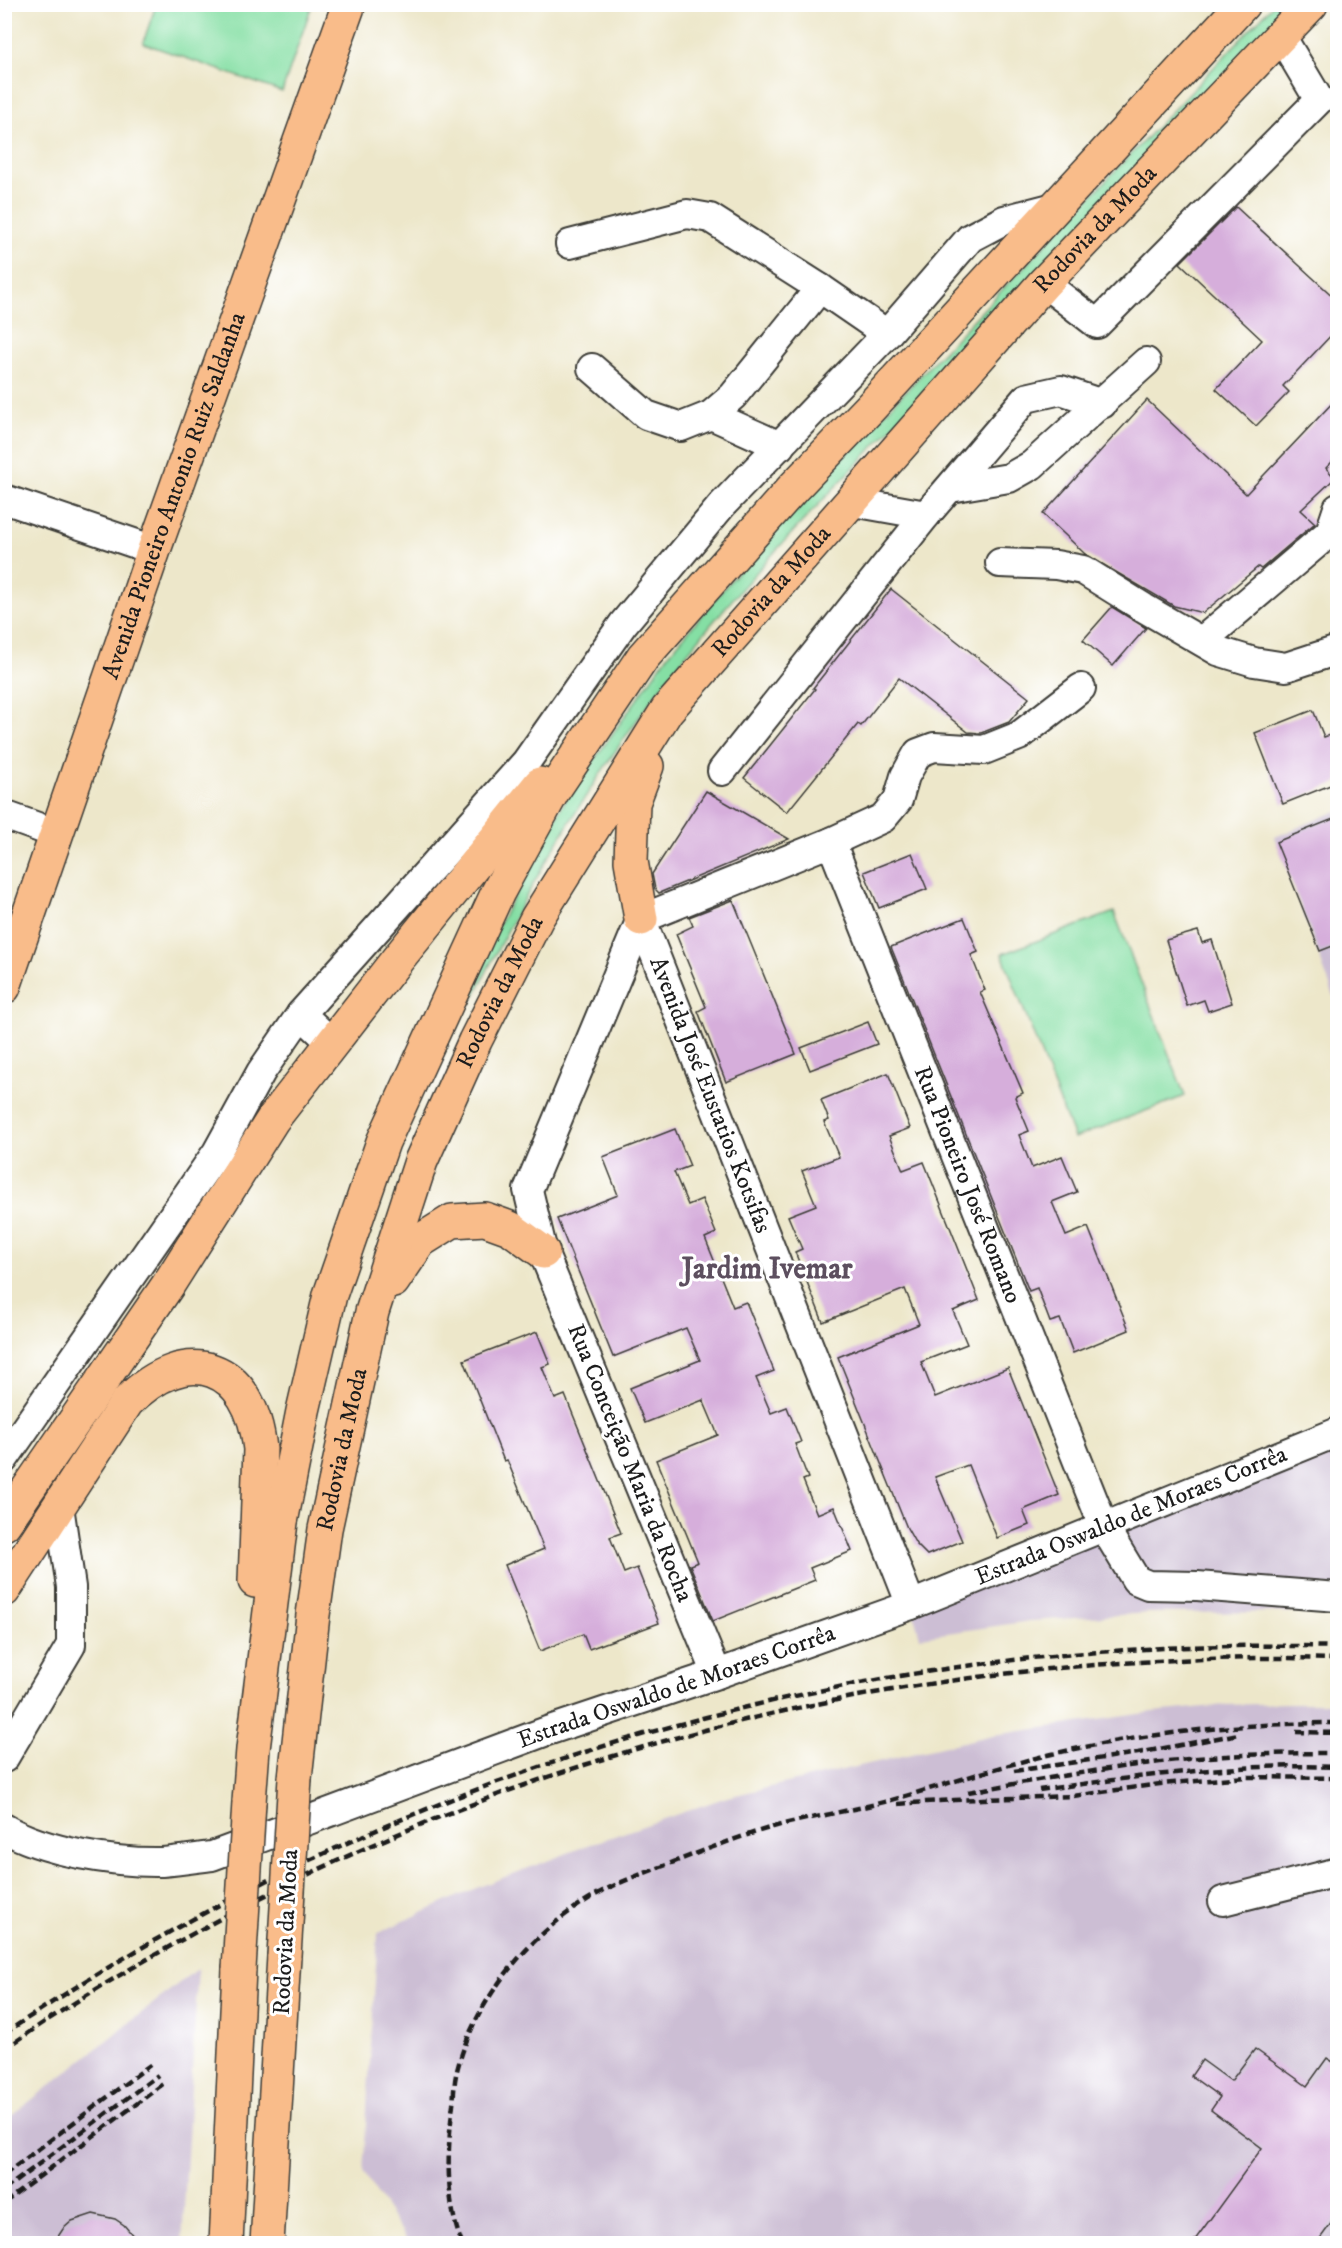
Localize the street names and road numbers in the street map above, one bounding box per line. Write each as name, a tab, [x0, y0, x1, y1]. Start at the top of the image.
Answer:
street label: Rodovia da Moda	[1027, 158, 1164, 300]
street label: Avenida Pioneiro Antonio Ruiz Saldanha	[96, 307, 253, 683]
street label: Rodovia da Moda	[705, 519, 838, 664]
street label: Rodovia da Moda	[450, 910, 551, 1073]
street label: Avenida José Eustatios Kotsifas	[642, 952, 778, 1237]
street label: Rua Pioneiro José Romano	[907, 1062, 1028, 1308]
street label: Rua Conceição Maria da Rocha	[560, 1320, 700, 1607]
street label: Rodovia da Moda	[310, 1365, 375, 1534]
street label: Estrada Oswaldo de Moraes Corrêa	[971, 1439, 1292, 1592]
street label: Estrada Oswaldo de Moraes Corrêa	[514, 1618, 840, 1756]
street label: Rodovia da Moda	[267, 1848, 305, 2016]

